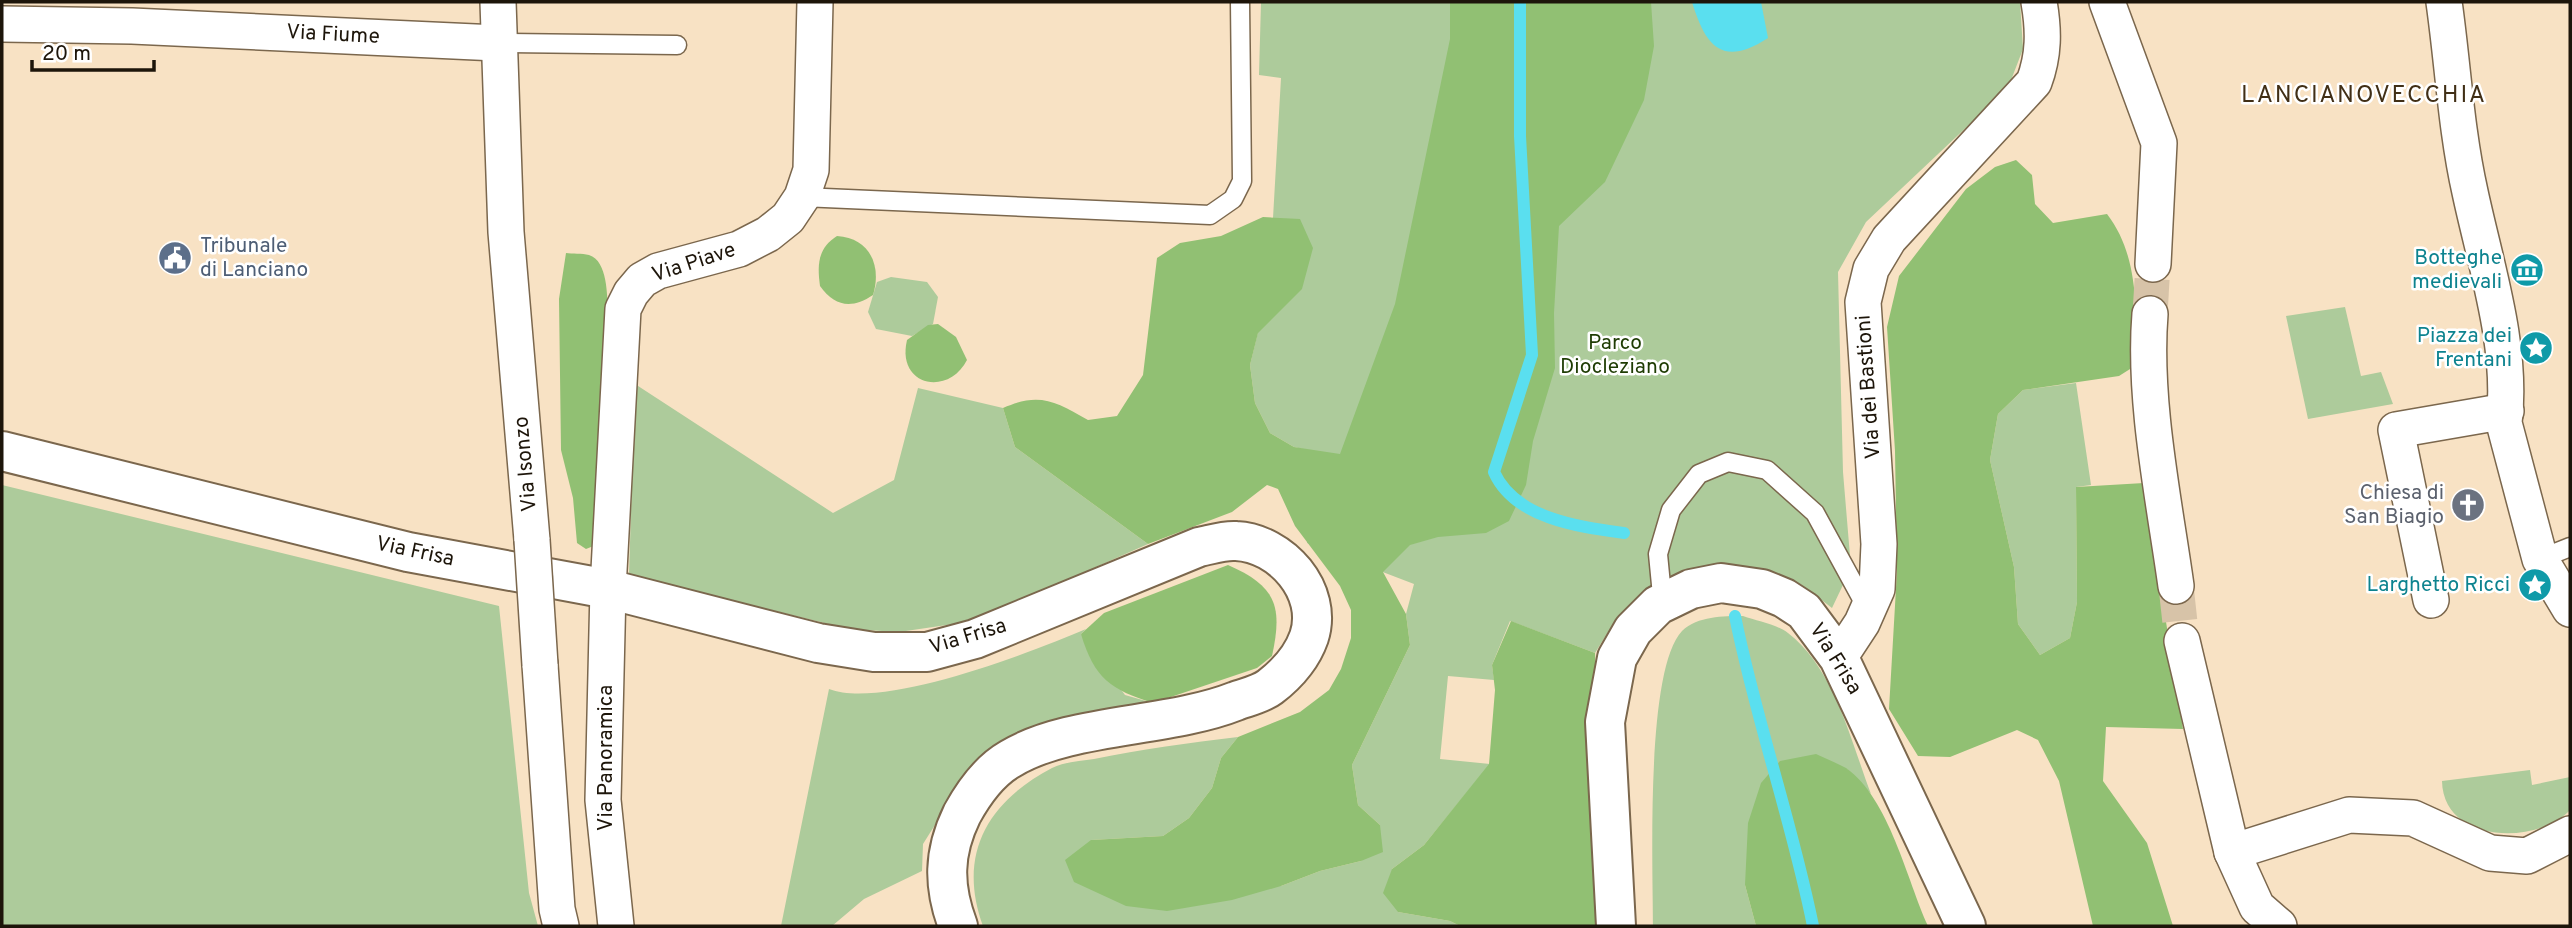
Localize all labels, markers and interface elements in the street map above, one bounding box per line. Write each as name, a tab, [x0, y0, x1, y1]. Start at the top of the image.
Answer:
street label: Via Fiume	[286, 19, 380, 51]
scale bar	[32, 28, 154, 72]
text: 20 m	[42, 41, 91, 68]
district label: LANCIANOVECCHIA	[2241, 81, 2487, 111]
place label: Tribunale di Lanciano	[200, 233, 308, 284]
street label: Via Piave	[649, 237, 739, 289]
public building icon: Tribunale di Lanciano	[156, 239, 194, 277]
place label: Botteghe medievali	[2412, 245, 2502, 296]
museum icon: Botteghe medievali	[2508, 251, 2546, 289]
street label: Via dei Bastioni	[1850, 314, 1888, 460]
place label: Piazza dei Frentani	[2417, 323, 2512, 374]
place icon: Piazza dei Frentani	[2517, 329, 2555, 367]
park label: Parco Diocleziano	[1560, 330, 1670, 381]
street label: Via Isonzo	[508, 415, 544, 513]
place label: Chiesa di San Biagio	[2344, 480, 2444, 531]
church icon: Chiesa di San Biagio	[2449, 486, 2487, 524]
street label: Via Frisa	[373, 531, 457, 573]
place icon: Larghetto Ricci	[2516, 566, 2554, 604]
place label: Larghetto Ricci	[2366, 572, 2510, 599]
street label: Via Frisa	[926, 612, 1010, 662]
street label: Via Frisa	[1803, 618, 1867, 700]
street label: Via Panoramica	[593, 685, 620, 831]

